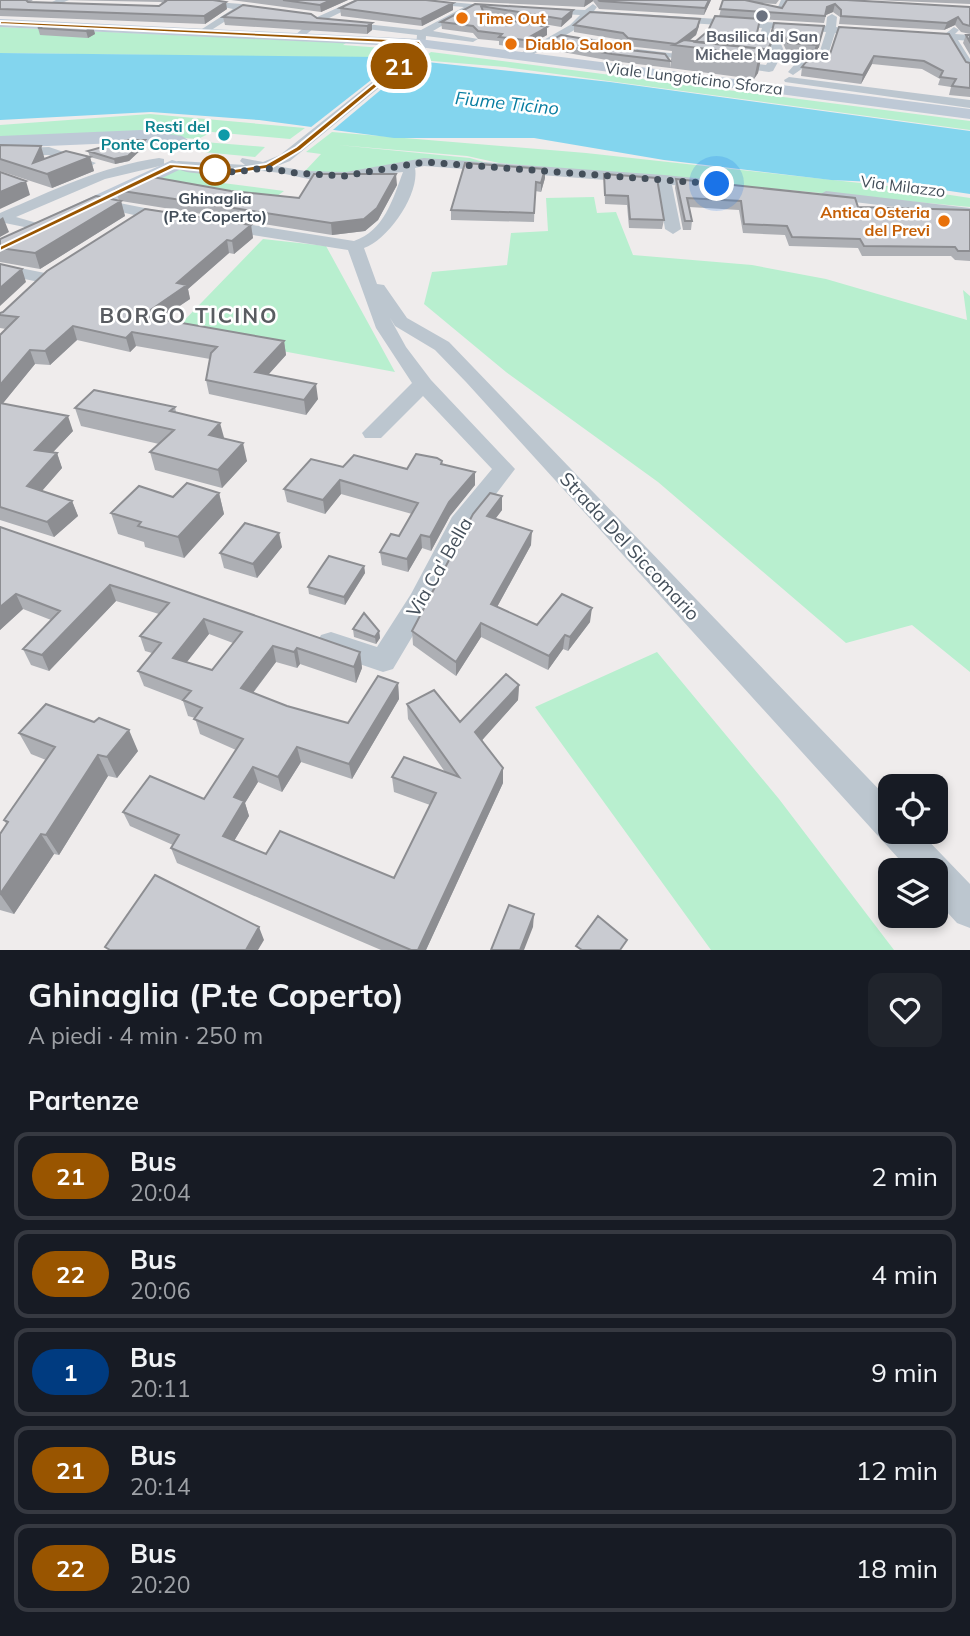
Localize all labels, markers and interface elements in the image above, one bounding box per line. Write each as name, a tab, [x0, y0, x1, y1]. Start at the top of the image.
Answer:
place label: Time Out	[476, 8, 546, 28]
marker: Basilica di San Michele Maggiore	[754, 8, 770, 24]
marker: Time Out	[454, 10, 470, 26]
place label: Basilica di San Michele Maggiore	[695, 26, 829, 64]
place label: Diablo Saloon	[525, 34, 632, 54]
marker: Diablo Saloon	[503, 36, 519, 52]
line badge: 21	[368, 43, 430, 89]
text: 21	[385, 51, 413, 81]
street label: Viale Lungoticino Sforza	[604, 57, 784, 99]
water label: Fiume Ticino	[454, 86, 560, 120]
place label: Resti del Ponte Coperto	[101, 116, 210, 154]
marker: Resti del Ponte Coperto	[216, 127, 232, 143]
marker: Ghinaglia (P.te Coperto)	[200, 155, 230, 185]
your location	[699, 166, 734, 201]
street label: Via Milazzo	[859, 171, 947, 201]
place label: Ghinaglia (P.te Coperto)	[163, 188, 267, 226]
place label: Antica Osteria del Previ	[820, 202, 930, 240]
marker: Antica Osteria del Previ	[936, 213, 952, 229]
district label: BORGO TICINO	[99, 302, 279, 328]
street label: Strada Del Siccomario	[555, 467, 705, 625]
street label: Via Ca' Bella	[401, 513, 477, 621]
map controls	[878, 774, 948, 928]
button: locate	[878, 774, 948, 844]
button: layers	[878, 858, 948, 928]
button: heart	[868, 973, 942, 1047]
text: Ghinaglia (P.te Coperto)	[28, 974, 404, 1015]
text: A piedi · 4 min · 250 m	[28, 1021, 263, 1050]
text: Partenze	[28, 1084, 139, 1117]
text: Bus	[130, 1145, 176, 1178]
text: 2 min	[871, 1160, 938, 1193]
text: 21	[56, 1161, 85, 1191]
text: 20:04	[130, 1178, 190, 1207]
text: Bus	[130, 1243, 176, 1276]
text: 4 min	[871, 1258, 938, 1291]
text: 22	[56, 1259, 85, 1289]
text: 20:06	[130, 1276, 190, 1305]
text: Bus	[130, 1341, 176, 1374]
text: 9 min	[871, 1356, 938, 1389]
text: 1	[63, 1357, 78, 1387]
text: 20:11	[130, 1374, 190, 1403]
text: Bus	[130, 1439, 176, 1472]
text: 12 min	[856, 1454, 938, 1487]
text: 21	[56, 1455, 85, 1485]
text: 20:14	[130, 1472, 190, 1501]
text: Bus	[130, 1537, 176, 1570]
text: 18 min	[856, 1552, 938, 1585]
text: 22	[56, 1553, 85, 1583]
text: 20:20	[130, 1570, 190, 1599]

